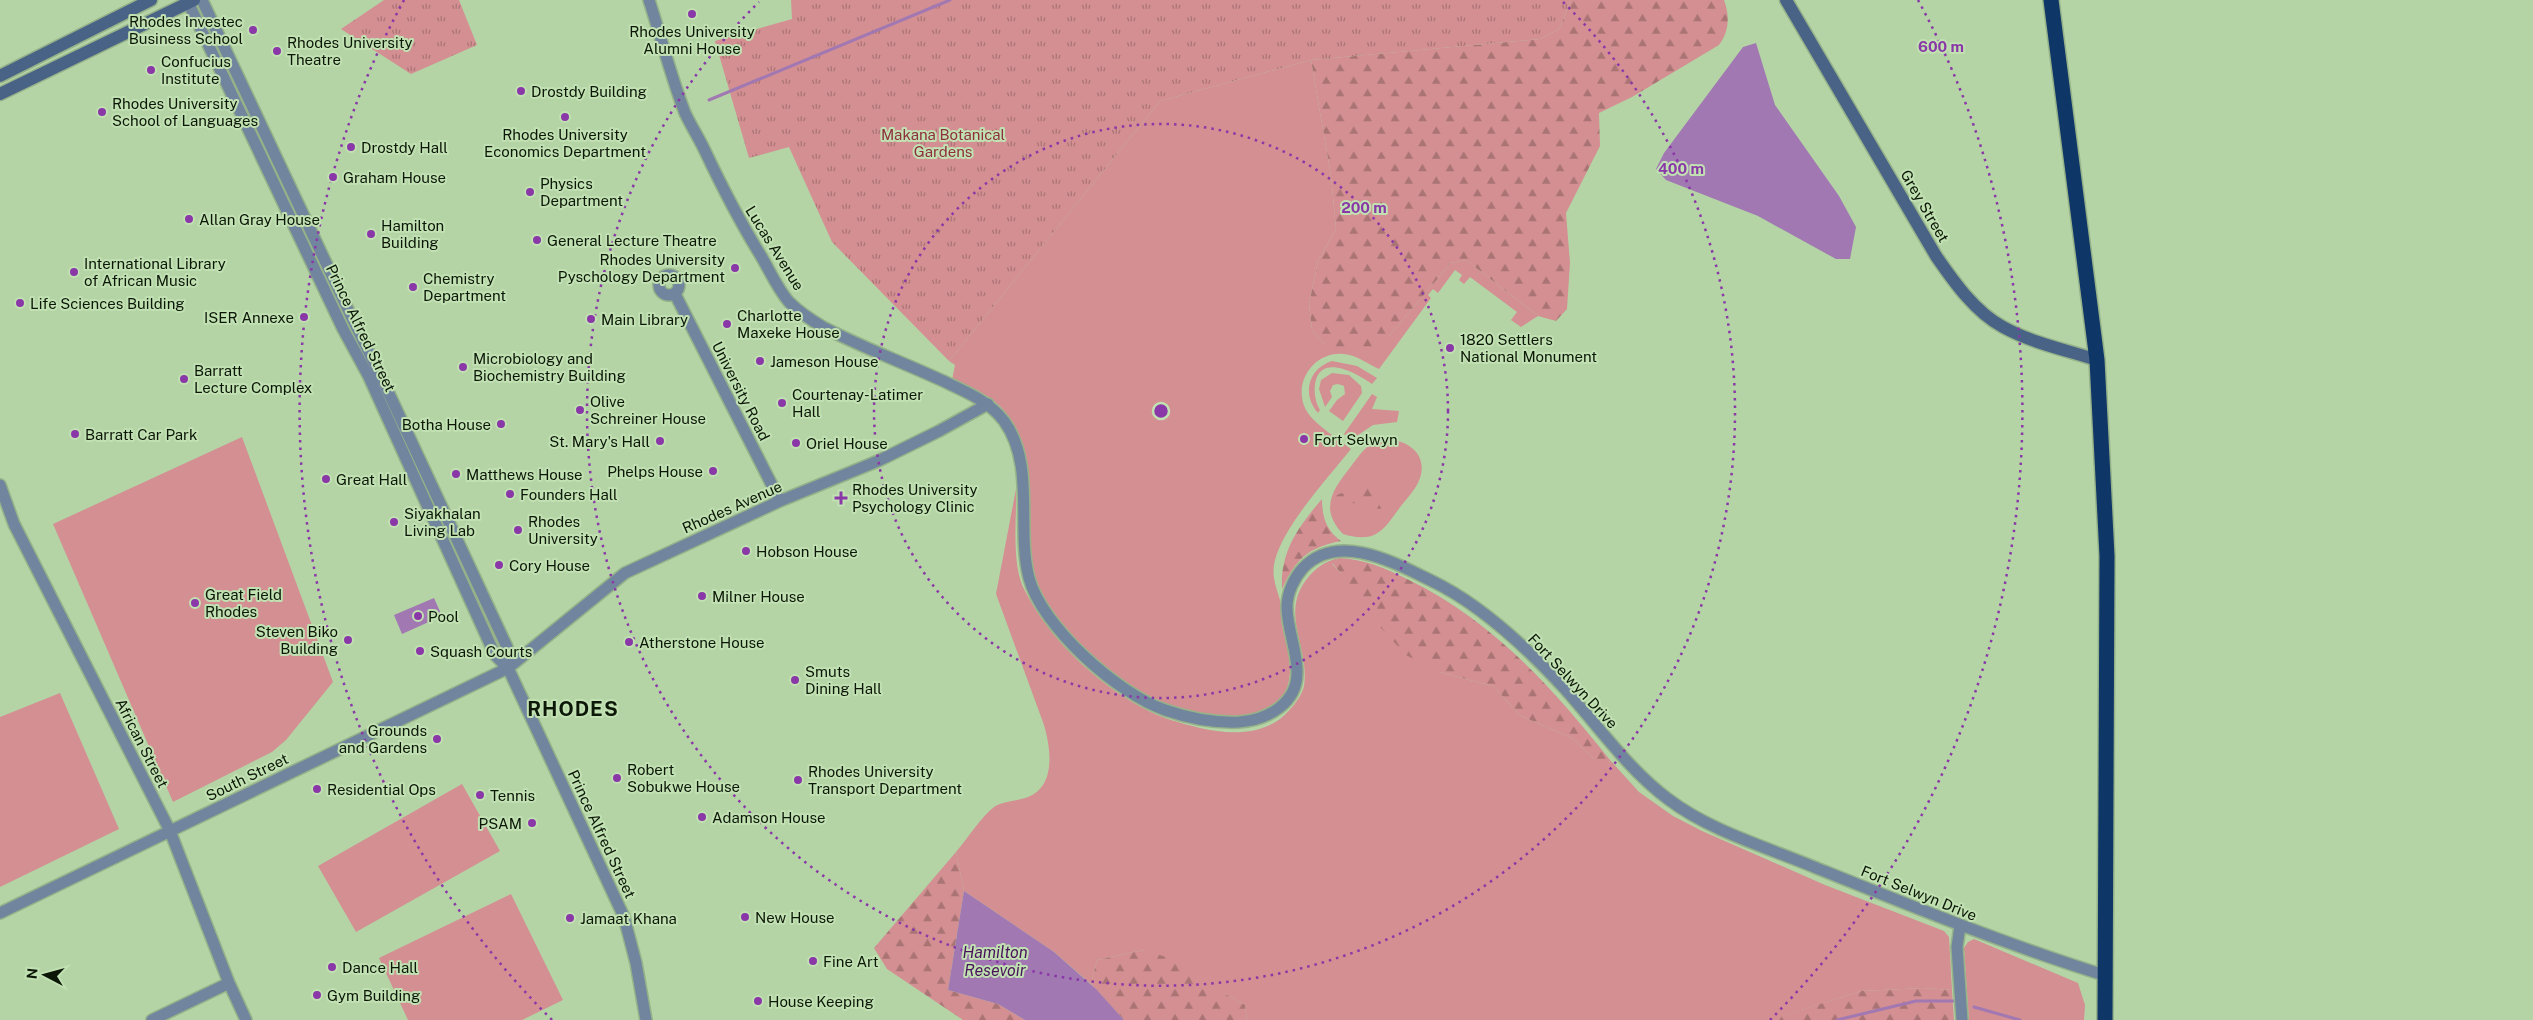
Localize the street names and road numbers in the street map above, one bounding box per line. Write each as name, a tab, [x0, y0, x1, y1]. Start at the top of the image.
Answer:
street label: Grey Street	[1897, 167, 1953, 245]
street label: Lucas Avenue	[742, 203, 808, 293]
street label: Prince Alfred Street	[323, 262, 399, 395]
street label: University Road	[709, 339, 773, 443]
street label: Rhodes Avenue	[680, 477, 784, 537]
street label: Fort Selwyn Drive	[1525, 630, 1621, 732]
street label: African Street	[112, 696, 172, 791]
street label: South Street	[203, 750, 291, 804]
street label: Prince Alfred Street	[565, 767, 639, 901]
street label: Fort Selwyn Drive	[1859, 862, 1979, 924]

